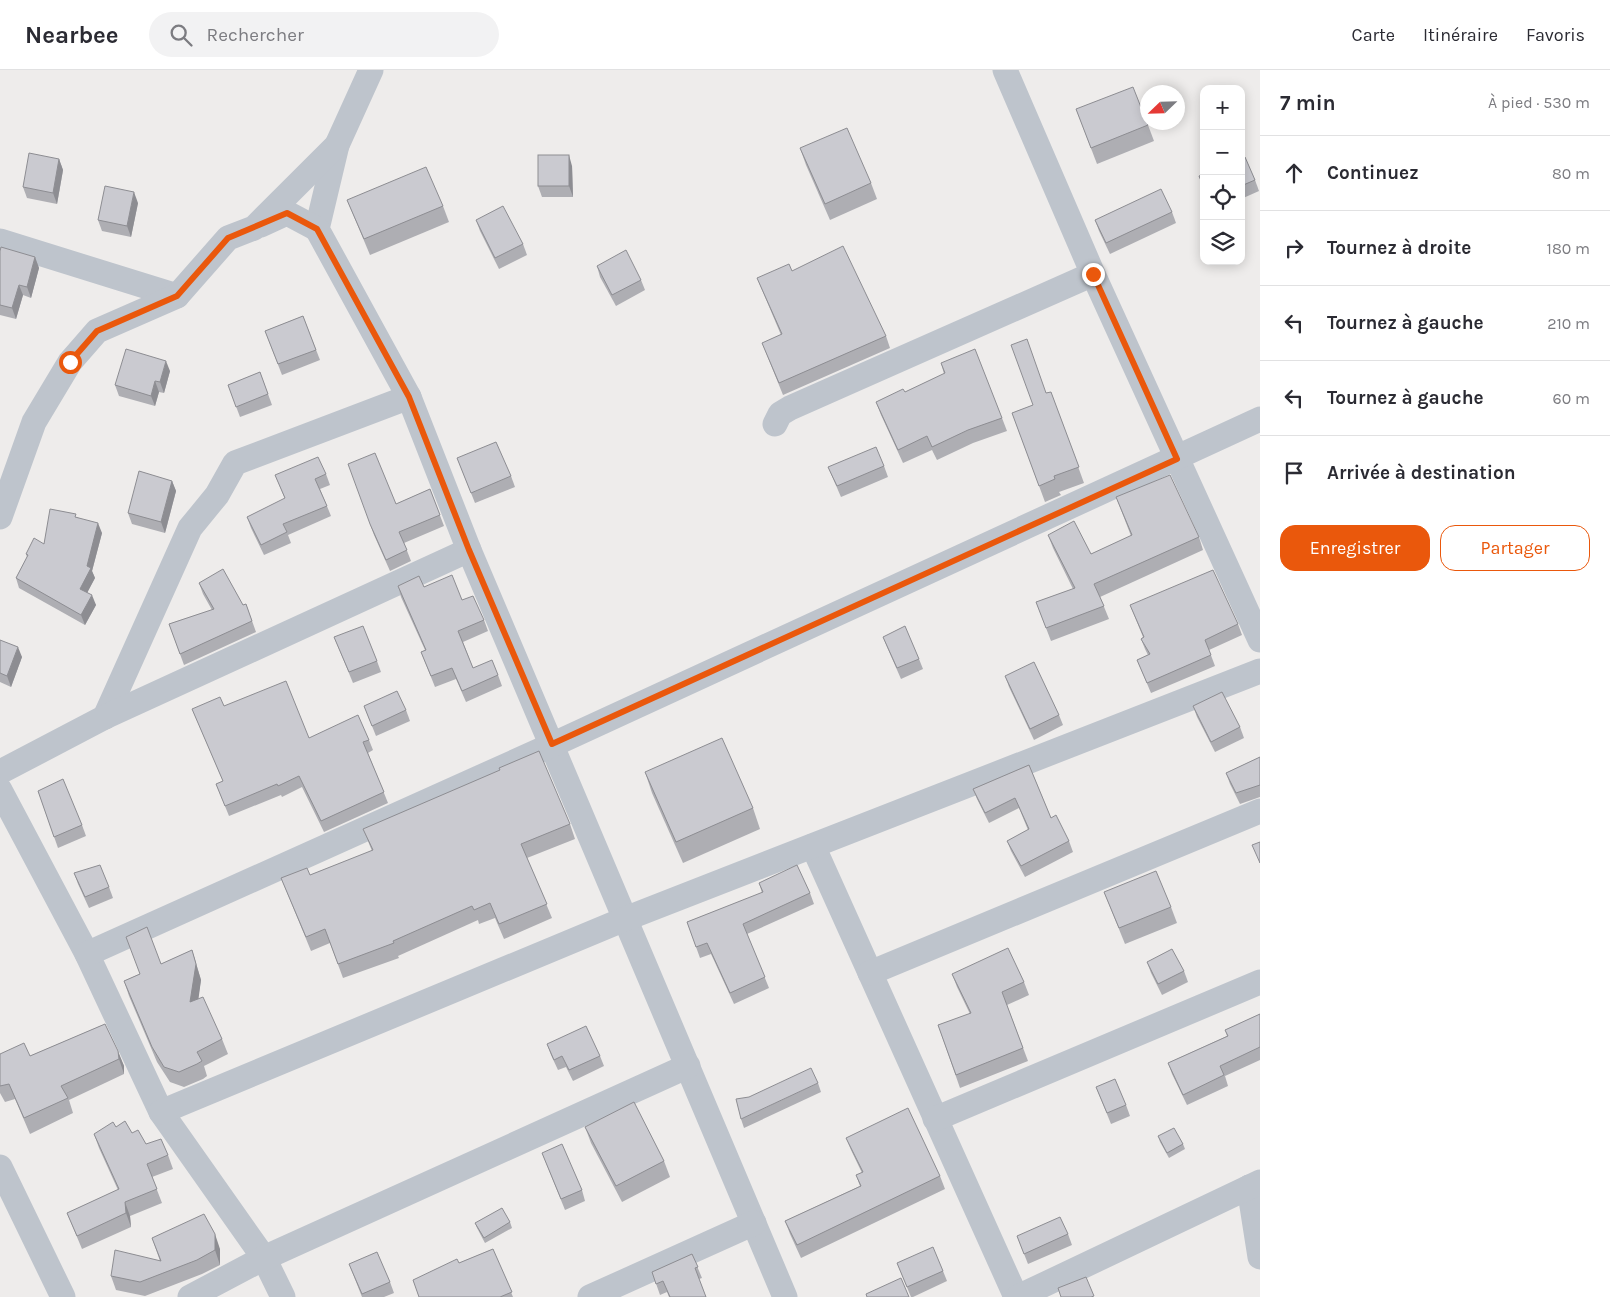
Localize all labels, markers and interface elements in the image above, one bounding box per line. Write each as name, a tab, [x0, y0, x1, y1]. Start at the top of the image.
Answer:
search box	[149, 12, 499, 57]
text: Nearbee	[25, 21, 119, 49]
icon: search	[167, 21, 195, 49]
text: Rechercher	[207, 24, 304, 46]
text: Carte	[1352, 24, 1395, 46]
text: Itinéraire	[1423, 24, 1498, 46]
text: Favoris	[1526, 24, 1585, 46]
north arrow	[1140, 85, 1185, 130]
map controls	[1200, 85, 1245, 265]
button: +	[1200, 85, 1245, 130]
text: 7 min	[1280, 91, 1336, 115]
text: À pied · 530 m	[1488, 93, 1590, 112]
button: −	[1200, 130, 1245, 175]
icon: ahead	[1280, 159, 1308, 187]
text: Continuez	[1327, 162, 1419, 184]
text: 80 m	[1552, 164, 1590, 183]
button: locate	[1200, 175, 1245, 220]
button: layers	[1200, 220, 1245, 265]
icon: right	[1280, 234, 1308, 262]
text: Tournez à droite	[1327, 237, 1471, 259]
text: 180 m	[1547, 239, 1590, 258]
route end	[1082, 263, 1105, 286]
icon: left	[1280, 309, 1308, 337]
text: Tournez à gauche	[1327, 312, 1484, 334]
text: 210 m	[1547, 314, 1590, 333]
route start	[59, 351, 82, 374]
icon: left	[1280, 384, 1308, 412]
text: Tournez à gauche	[1327, 387, 1484, 409]
text: 60 m	[1553, 389, 1590, 408]
icon: arrive	[1280, 459, 1308, 487]
text: Arrivée à destination	[1327, 462, 1516, 484]
button: Enregistrer	[1280, 525, 1430, 571]
button: Partager	[1440, 525, 1590, 571]

